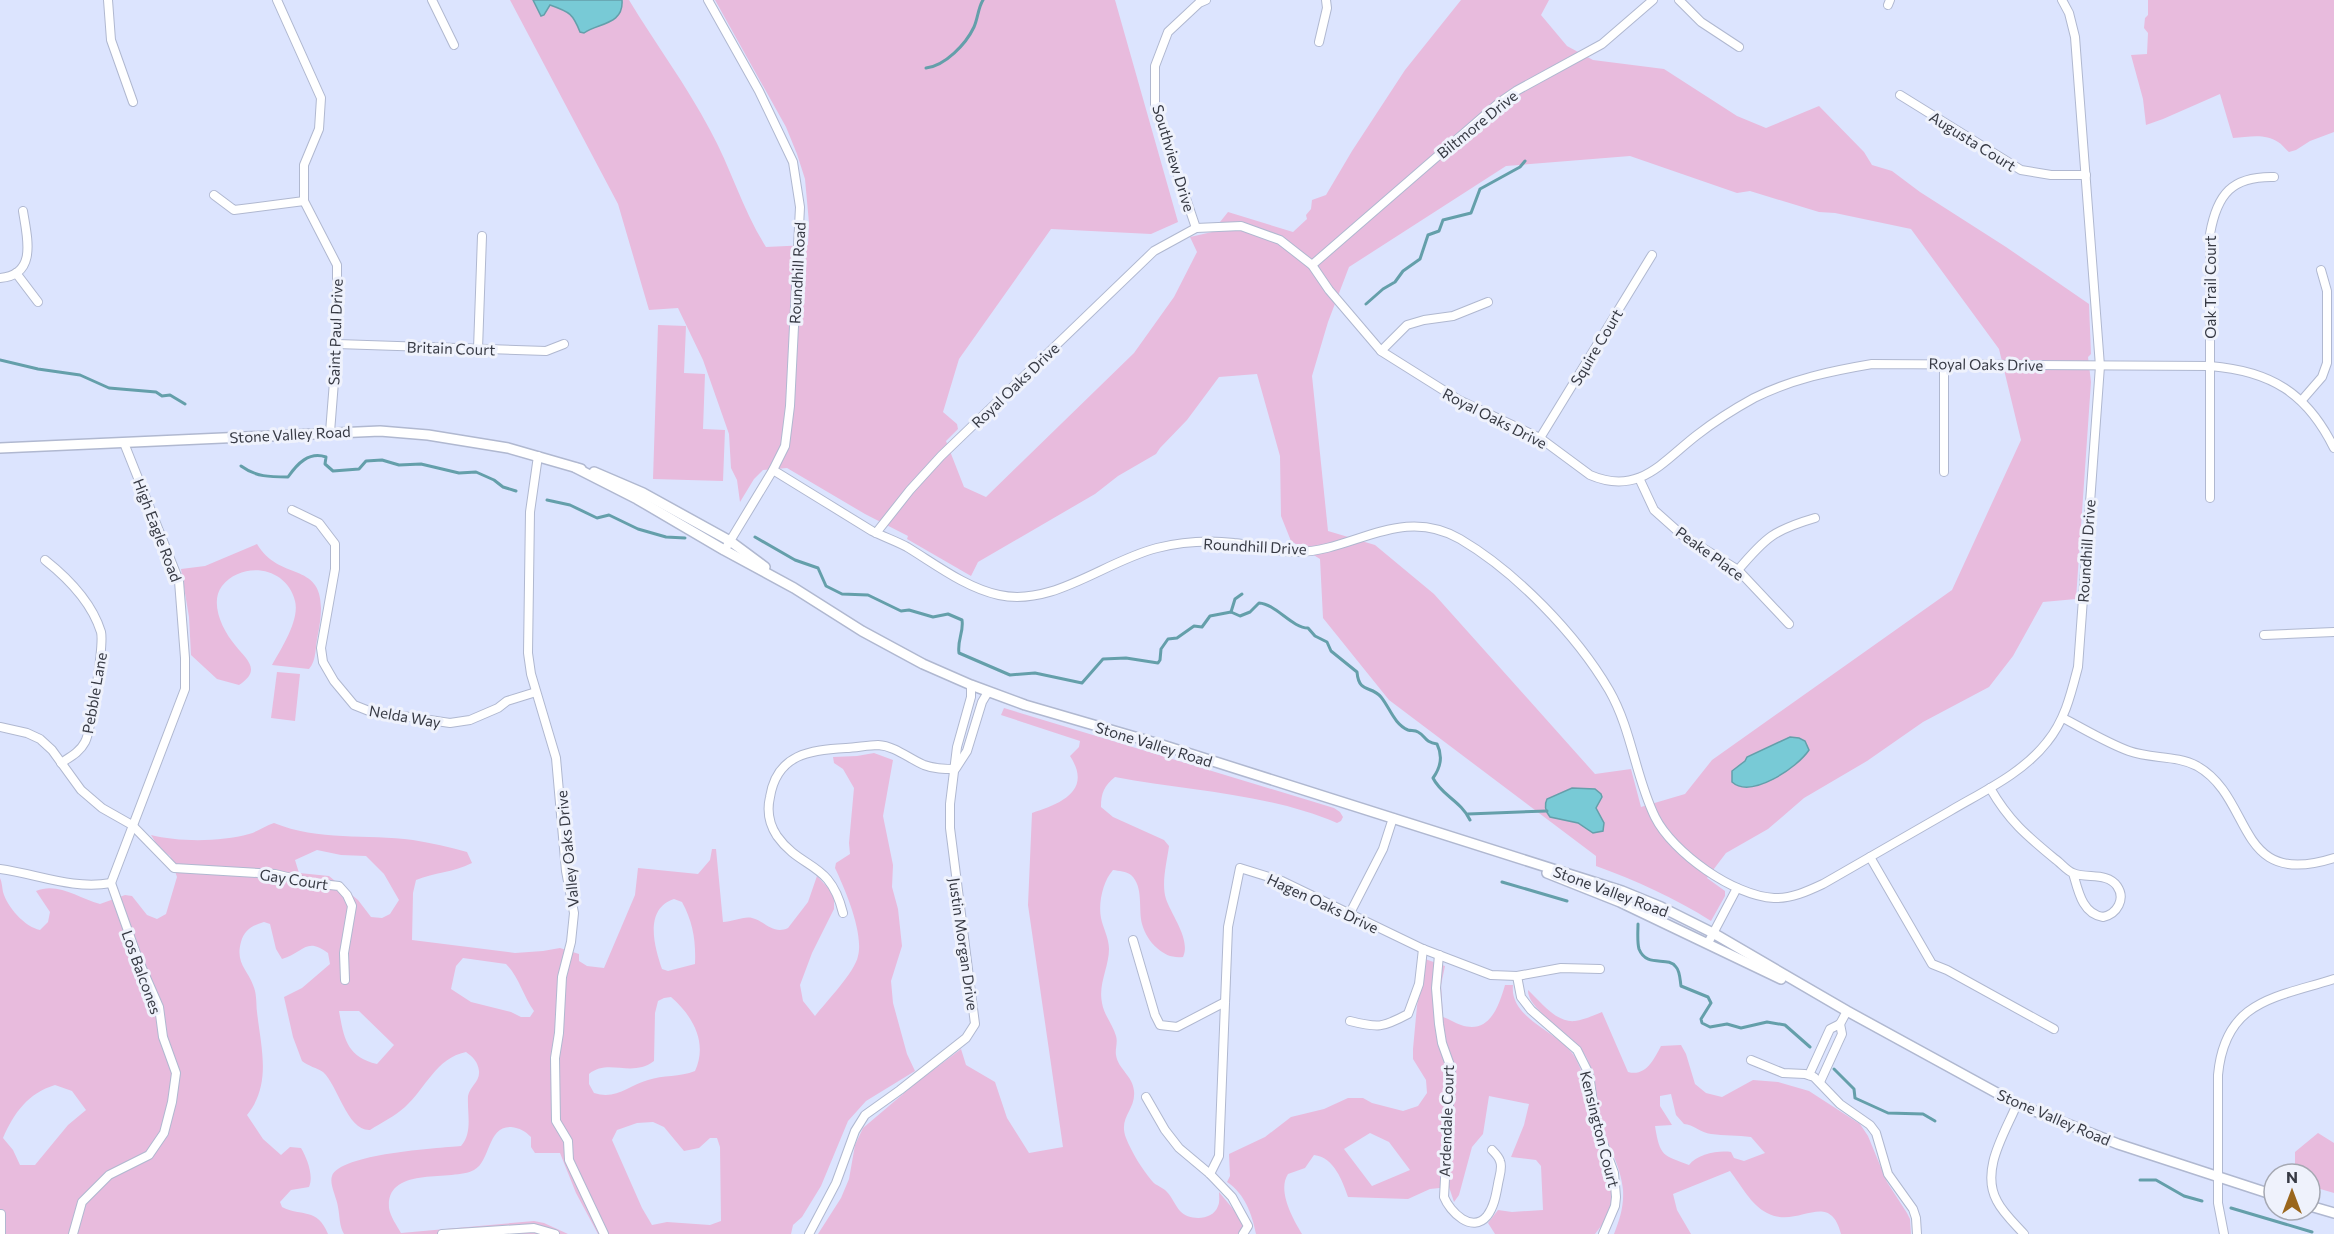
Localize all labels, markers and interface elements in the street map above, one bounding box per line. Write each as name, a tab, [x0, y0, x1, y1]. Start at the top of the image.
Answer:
street label: Biltmore Drive	[1433, 86, 1521, 162]
street label: Southview Drive	[1149, 102, 1199, 214]
street label: Augusta Court	[1926, 107, 2020, 175]
street label: Roundhill Road	[785, 222, 809, 324]
street label: Oak Trail Court	[2201, 235, 2219, 339]
street label: Saint Paul Drive	[324, 278, 346, 386]
street label: Squire Court	[1566, 305, 1626, 389]
street label: Britain Court	[406, 337, 496, 359]
street label: Royal Oaks Drive	[968, 339, 1063, 431]
street label: Royal Oaks Drive	[1929, 354, 2044, 374]
street label: Royal Oaks Drive	[1440, 384, 1550, 452]
street label: Stone Valley Road	[229, 422, 351, 446]
street label: High Eagle Road	[130, 476, 186, 584]
street label: Roundhill Drive	[2073, 499, 2099, 603]
street label: Peake Place	[1672, 522, 1748, 584]
street label: Roundhill Drive	[1203, 534, 1307, 558]
street label: Pebble Lane	[78, 651, 110, 735]
street label: Nelda Way	[368, 701, 442, 731]
street label: Stone Valley Road	[1093, 718, 1215, 770]
street label: Valley Oaks Drive	[552, 790, 582, 908]
street label: Stone Valley Road	[1551, 862, 1671, 920]
street label: Gay Court	[258, 865, 330, 893]
street label: Hagen Oaks Drive	[1265, 869, 1382, 937]
street label: Justin Morgan Drive	[946, 876, 982, 1012]
street label: Los Balcones	[118, 928, 166, 1017]
street label: Ardendale Court	[1435, 1065, 1457, 1177]
street label: Kensington Court	[1577, 1069, 1623, 1189]
street label: Stone Valley Road	[1995, 1085, 2113, 1149]
north arrow	[2262, 1162, 2322, 1222]
text: N	[2286, 1167, 2298, 1186]

